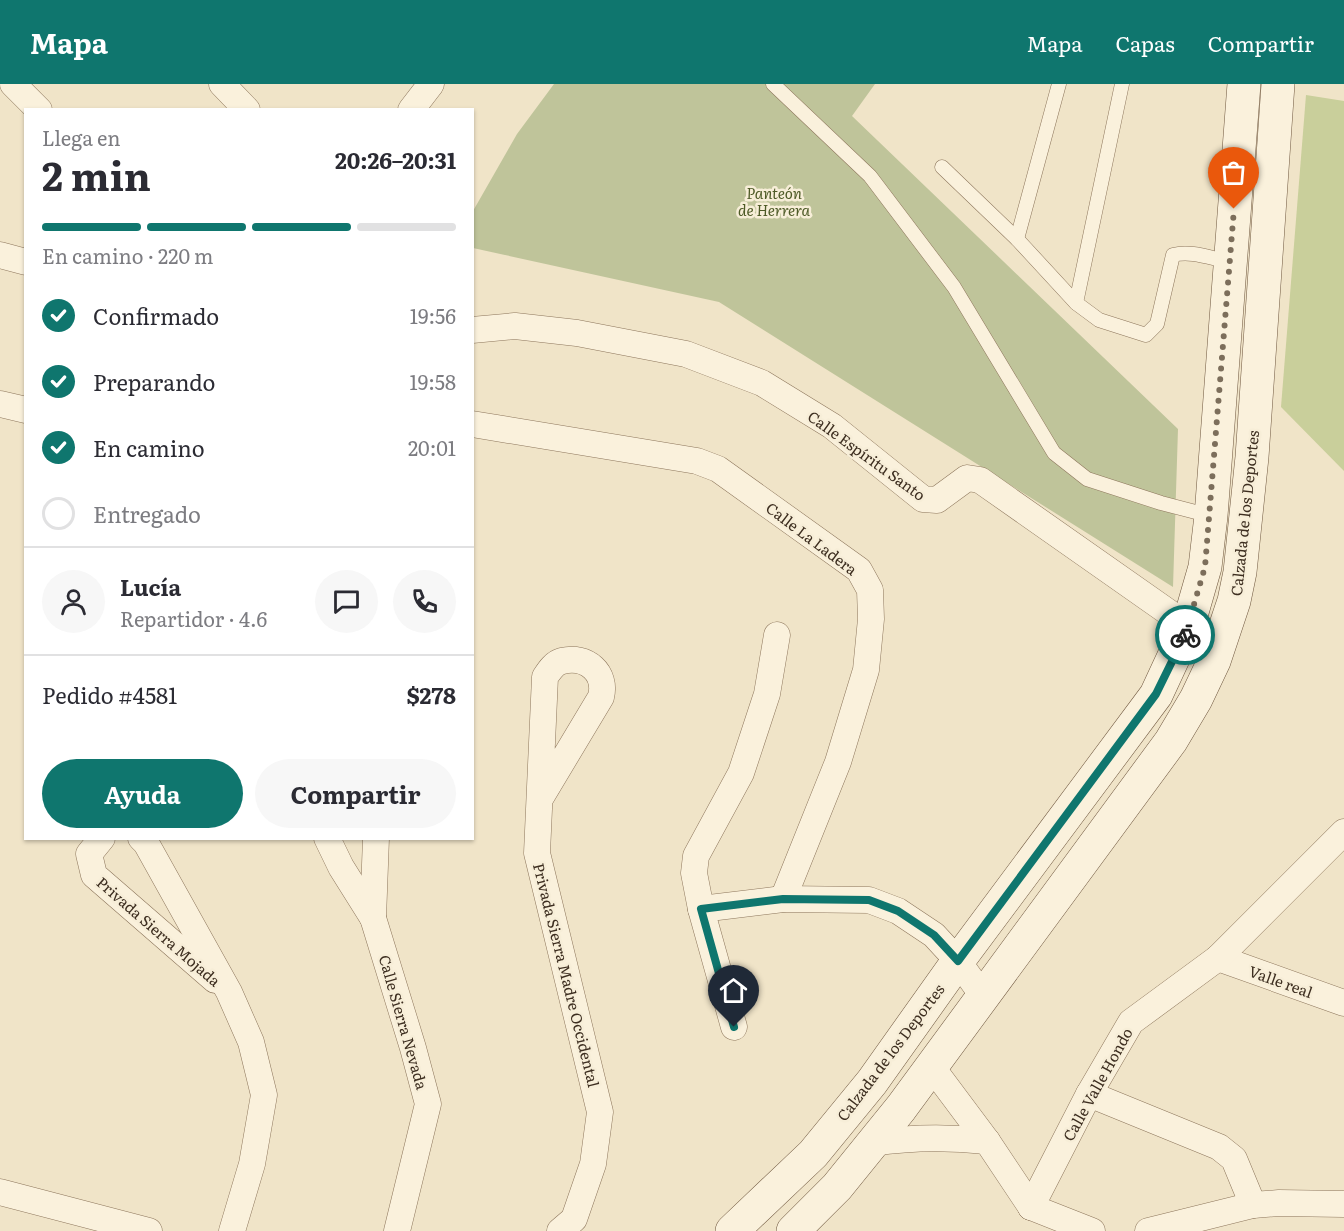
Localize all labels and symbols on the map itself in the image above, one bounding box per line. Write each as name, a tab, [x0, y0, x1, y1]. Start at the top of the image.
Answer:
pin	[1208, 147, 1259, 209]
park label: Panteón de Herrera	[738, 181, 810, 221]
street label: Calle Espíritu Santo	[803, 404, 931, 506]
street label: Calzada de los Deportes	[1224, 429, 1264, 597]
street label: Calle La Ladera	[761, 496, 863, 581]
courier	[1155, 605, 1215, 665]
street label: Privada Sierra Madre Occidental	[528, 860, 606, 1090]
street label: Privada Sierra Mojada	[92, 871, 227, 992]
street label: Calle Sierra Nevada	[374, 952, 434, 1093]
street label: Valle real	[1246, 959, 1316, 1003]
pin	[708, 965, 759, 1027]
street label: Calzada de los Deportes	[831, 978, 949, 1125]
street label: Calle Valle Hondo	[1056, 1023, 1138, 1145]

